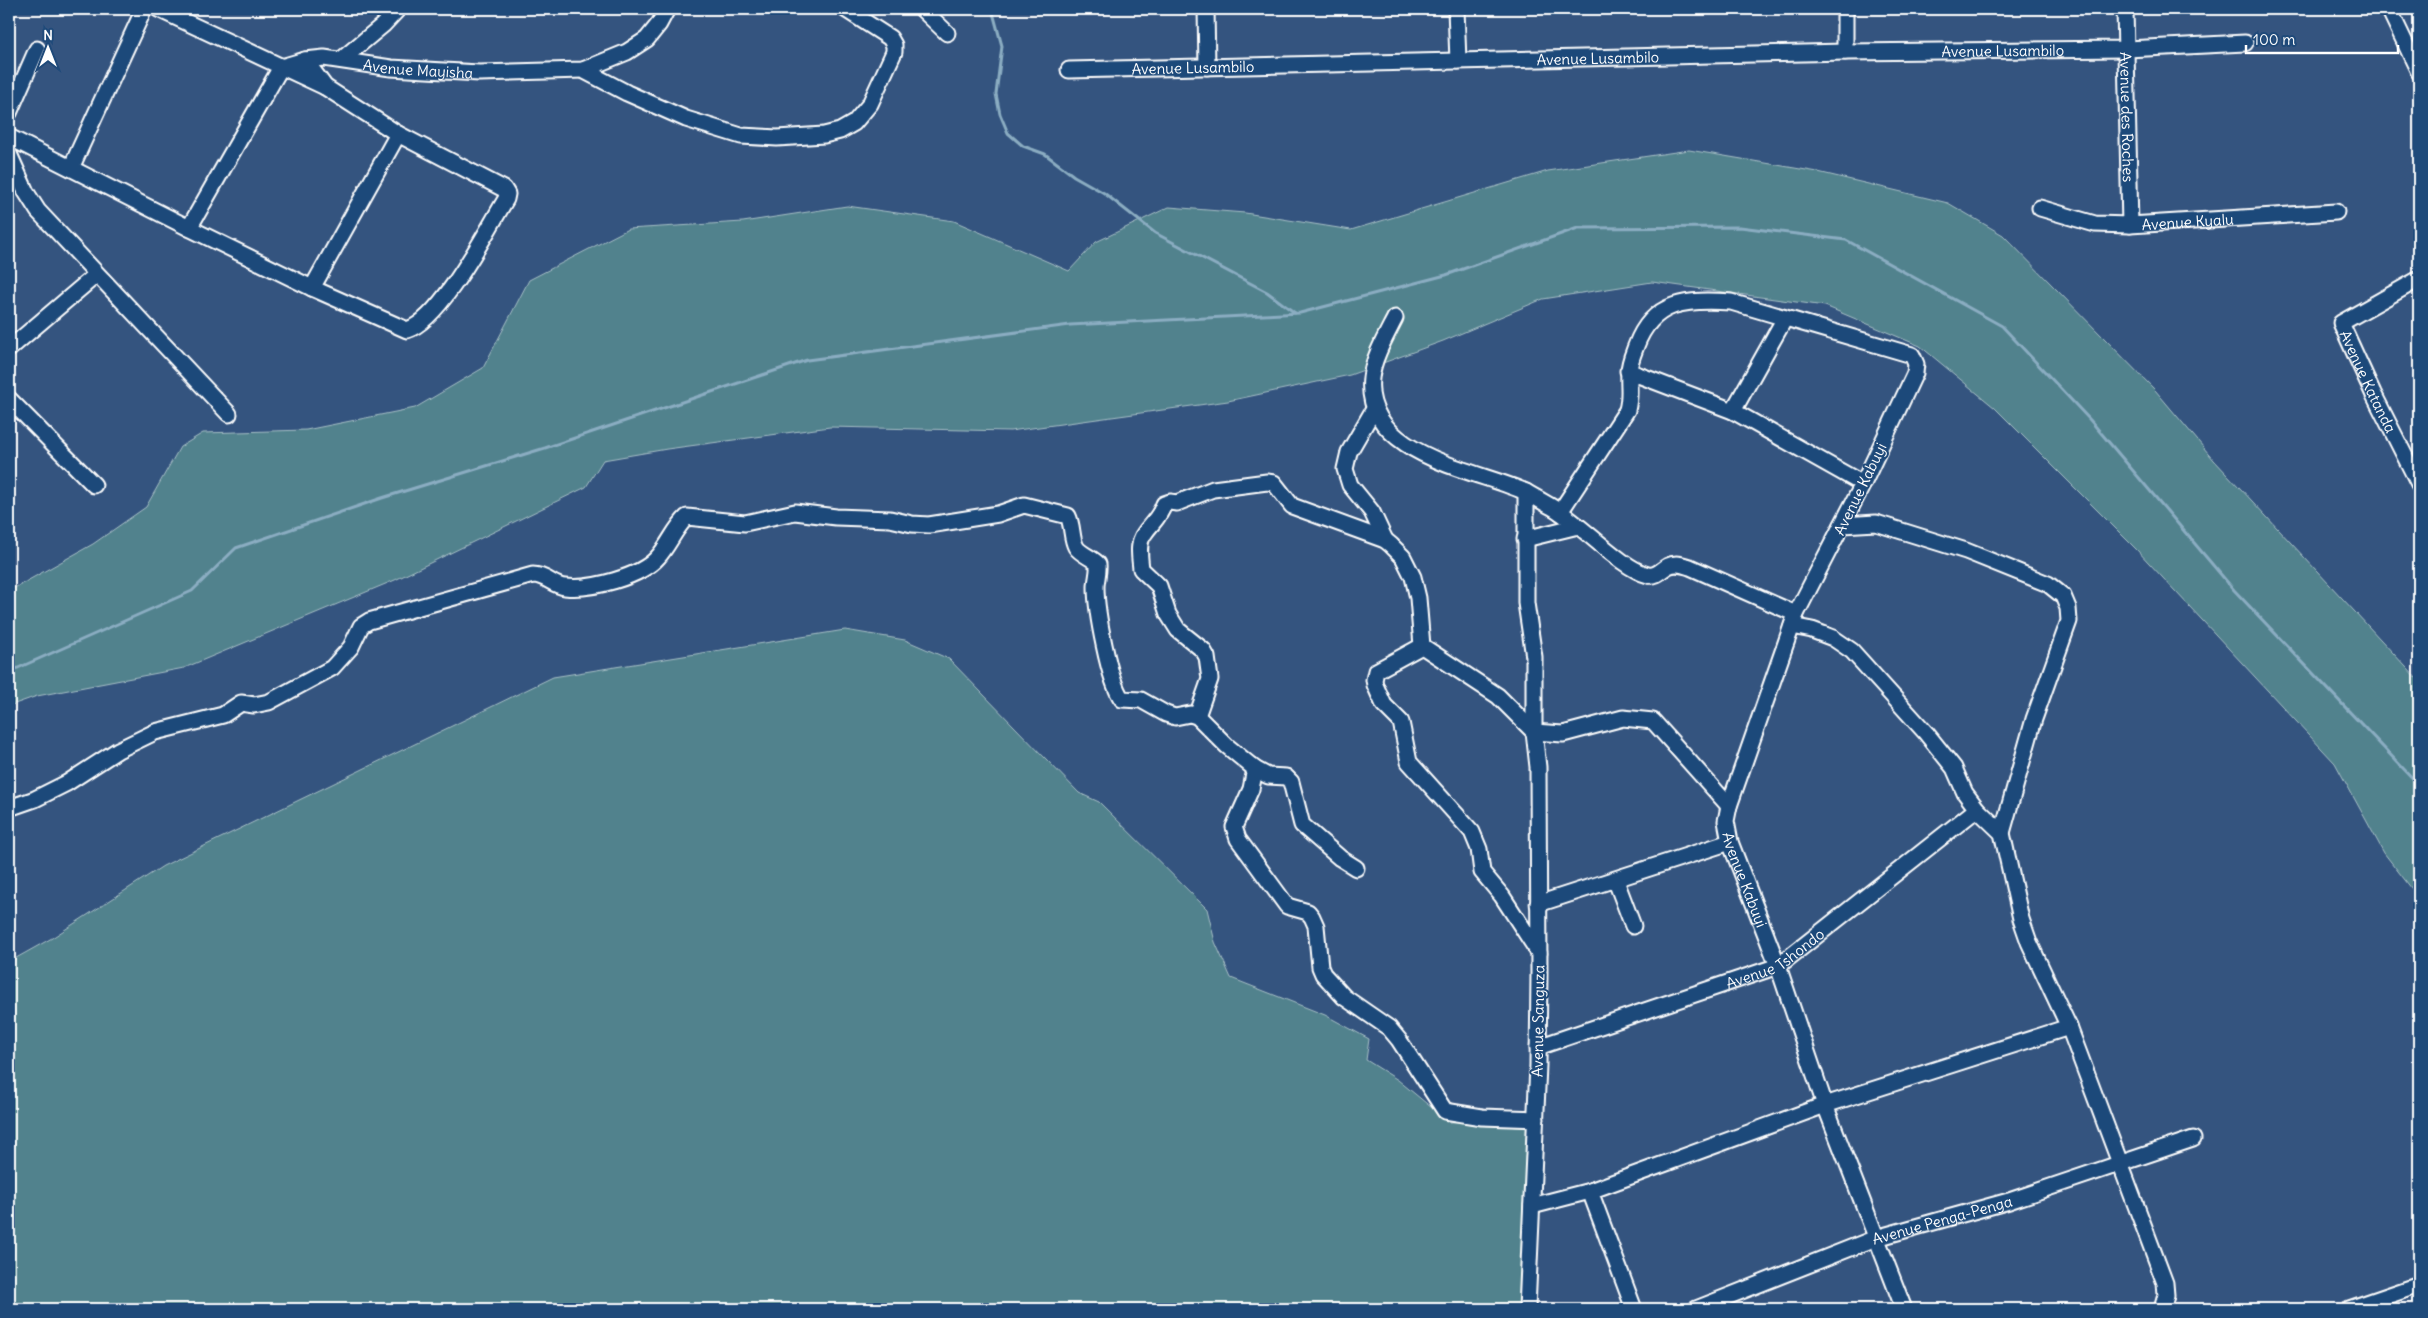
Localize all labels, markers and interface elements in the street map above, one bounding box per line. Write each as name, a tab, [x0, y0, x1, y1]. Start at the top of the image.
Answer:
north arrow	[22, 22, 72, 72]
scale bar	[2246, 22, 2398, 54]
text: N	[43, 26, 53, 44]
text: 100 m	[2253, 30, 2295, 49]
street label: Avenue Lusambilo	[1941, 40, 2064, 60]
street label: Avenue Lusambilo	[1536, 47, 1659, 69]
street label: Avenue des Roches	[2116, 52, 2139, 182]
street label: Avenue Mayisha	[362, 54, 474, 82]
street label: Avenue Lusambilo	[1131, 56, 1255, 78]
street label: Avenue Kyalu	[2141, 209, 2234, 234]
street label: Avenue Katanda	[2336, 327, 2401, 436]
street label: Avenue Kabuyi	[1829, 440, 1891, 538]
street label: Avenue Kabuyi	[1719, 831, 1772, 930]
street label: Avenue Tshondo	[1723, 924, 1828, 992]
street label: Avenue Sanguza	[1528, 964, 1548, 1077]
street label: Avenue Penga-Penga	[1870, 1191, 2015, 1248]

